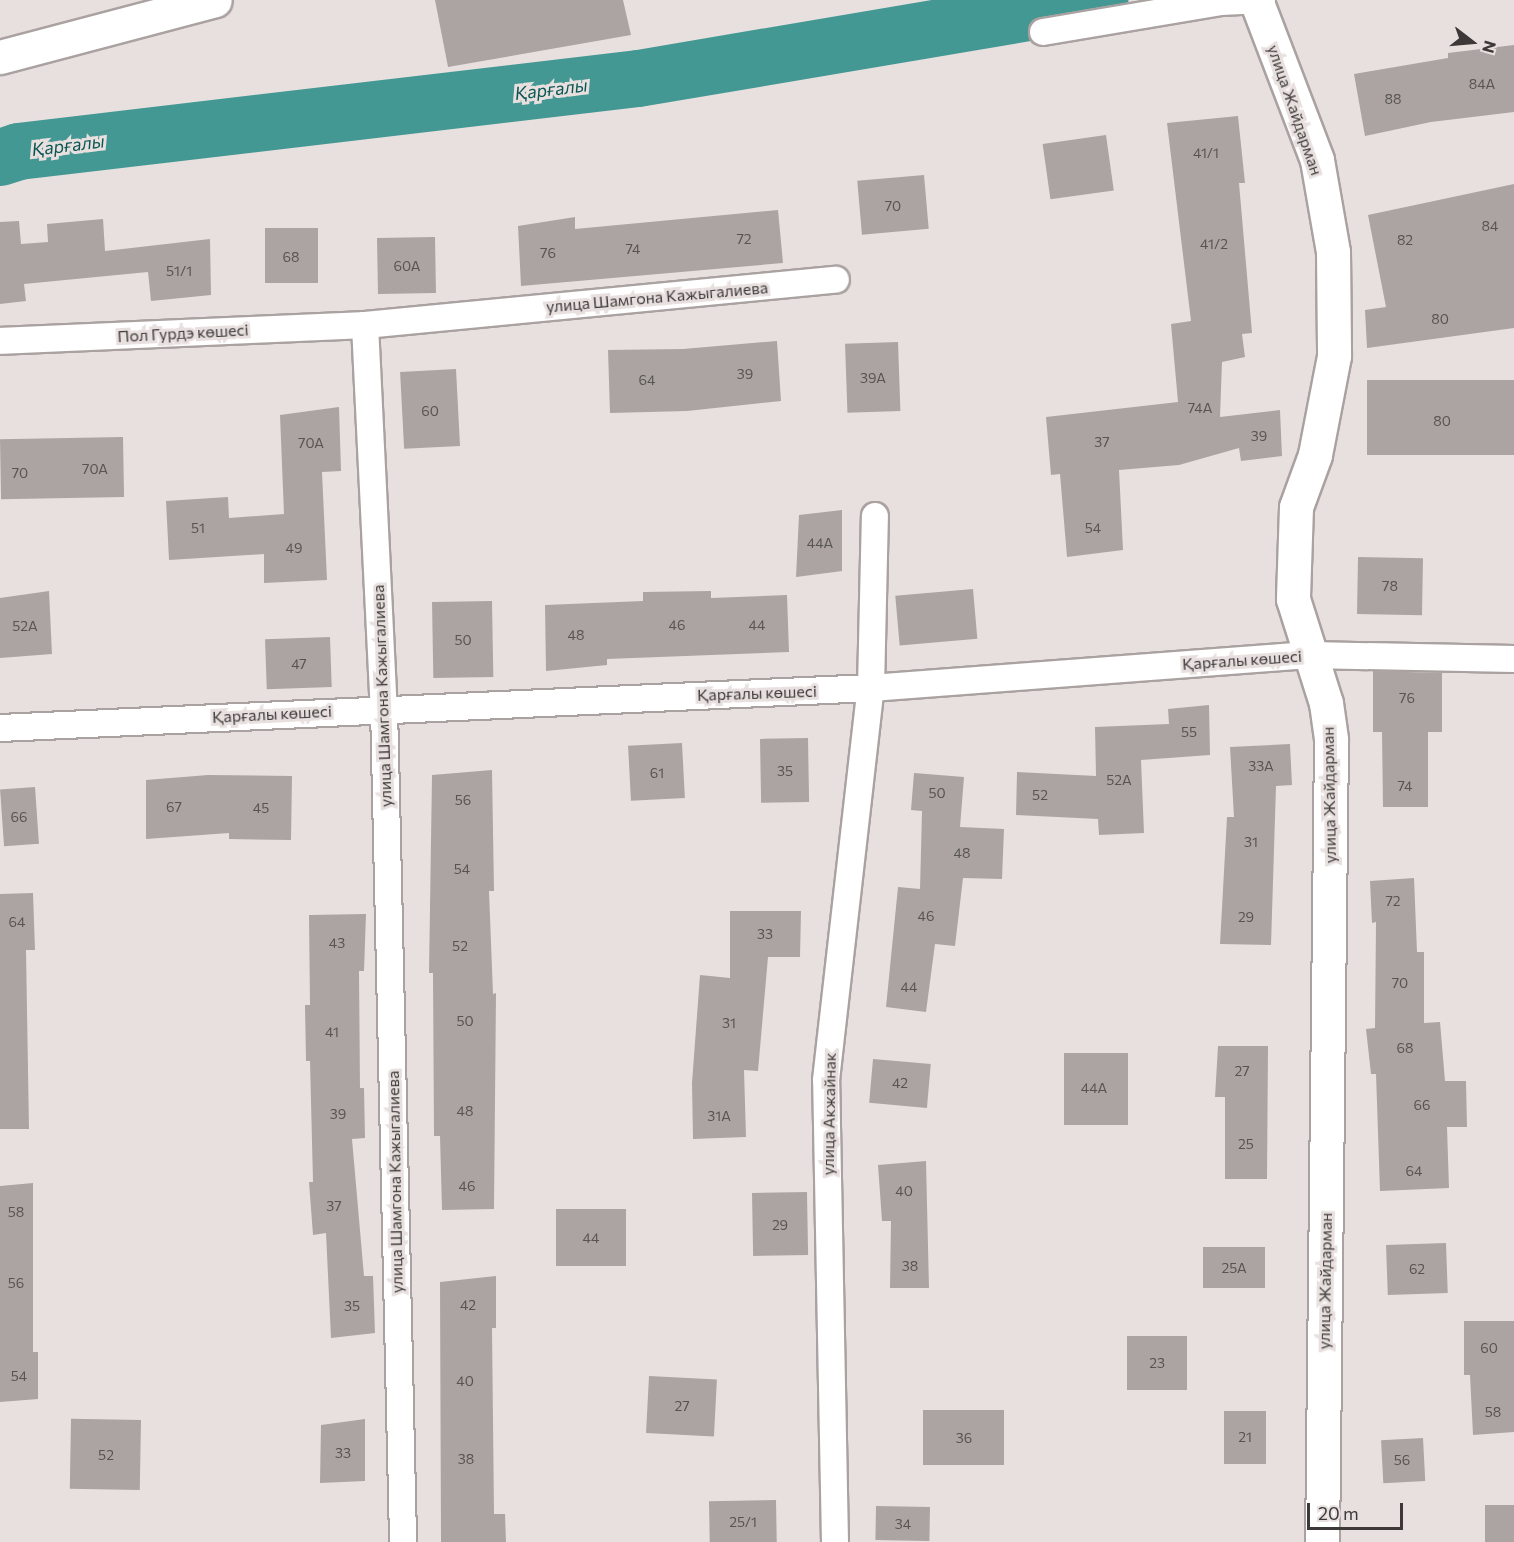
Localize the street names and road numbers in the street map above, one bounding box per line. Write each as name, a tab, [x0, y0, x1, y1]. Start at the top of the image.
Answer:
street label: улица Жайдарман	[1264, 42, 1326, 178]
street label: улица Шамгона Кажыгалиева	[545, 278, 769, 316]
street label: Пол Гурдэ көшесі	[117, 320, 249, 346]
street label: улица Шамгона Кажыгалиева	[369, 585, 395, 807]
street label: Қарғалы көшесі	[1182, 646, 1302, 674]
street label: Қарғалы көшесі	[697, 681, 817, 705]
street label: Қарғалы көшесі	[212, 701, 332, 727]
street label: улица Жайдарман	[1318, 727, 1340, 863]
street label: улица Акжайнак	[818, 1053, 840, 1175]
street label: улица Шамгона Кажыгалиева	[383, 1071, 407, 1293]
street label: улица Жайдарман	[1314, 1213, 1336, 1349]

